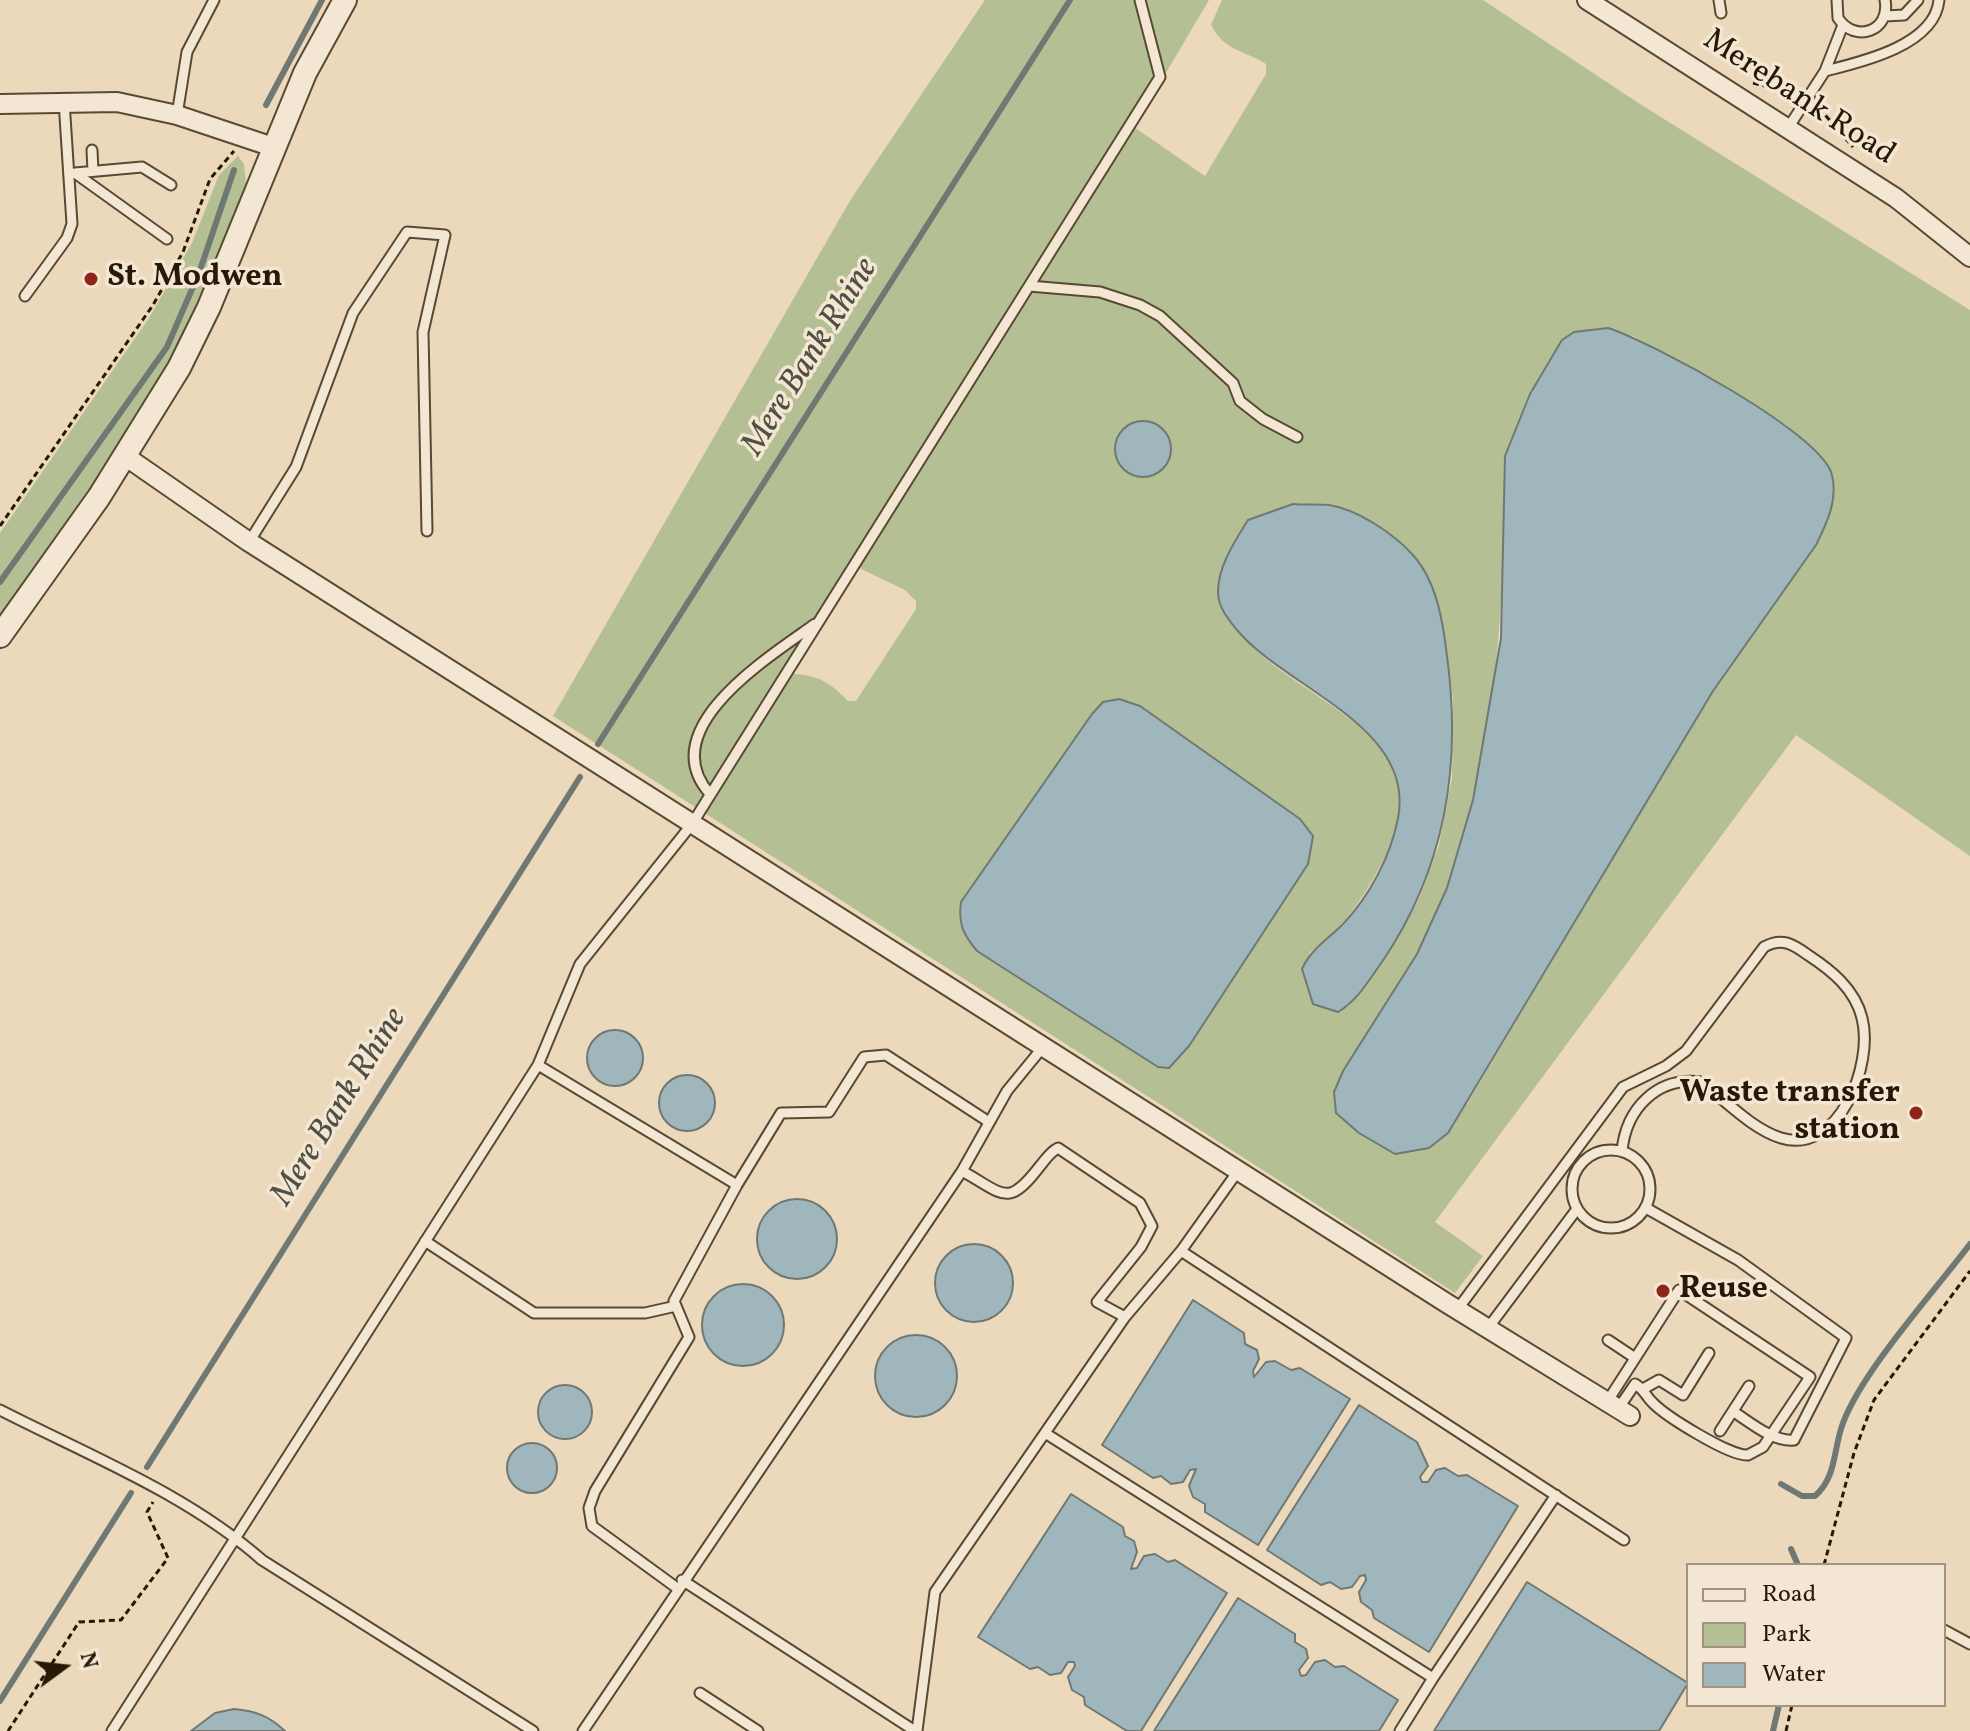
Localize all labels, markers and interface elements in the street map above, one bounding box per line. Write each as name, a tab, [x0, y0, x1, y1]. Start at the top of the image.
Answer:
street label: Merebank Road	[1695, 23, 1901, 175]
water label: Mere Bank Rhine	[735, 252, 889, 464]
place label: St. Modwen	[107, 260, 283, 298]
marker: St. Modwen	[82, 270, 100, 288]
water label: Mere Bank Rhine	[264, 1002, 418, 1214]
place label: Waste transfer station	[1679, 1076, 1900, 1151]
marker: Waste transfer station	[1907, 1104, 1925, 1122]
place label: Reuse	[1679, 1272, 1768, 1310]
marker: Reuse	[1654, 1282, 1672, 1300]
legend	[1686, 1563, 1946, 1707]
text: Road	[1762, 1578, 1816, 1612]
text: Park	[1762, 1618, 1811, 1652]
north arrow	[24, 1627, 104, 1707]
text: N	[71, 1649, 105, 1672]
text: Water	[1762, 1658, 1826, 1692]

